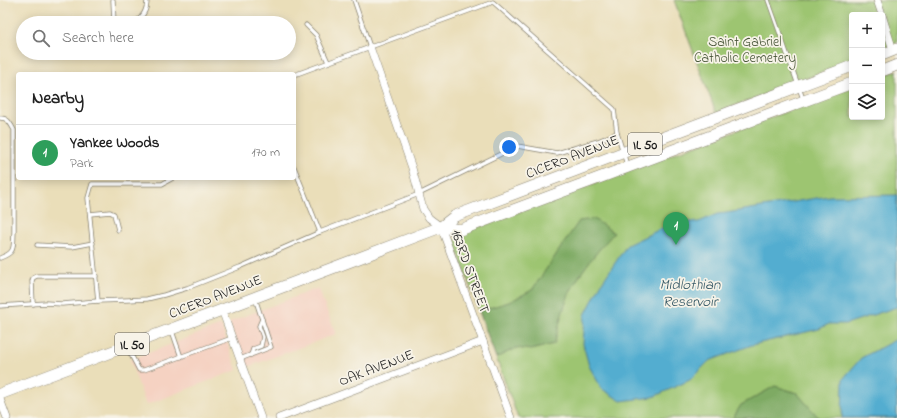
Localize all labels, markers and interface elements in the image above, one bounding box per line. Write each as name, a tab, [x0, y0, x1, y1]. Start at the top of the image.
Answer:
map controls	[849, 12, 885, 120]
button: +	[849, 12, 885, 48]
search box	[16, 16, 296, 60]
icon: search	[30, 27, 52, 49]
text: Search here	[62, 27, 134, 49]
park label: Saint Gabriel Catholic Cemetery	[694, 32, 796, 70]
button: −	[849, 48, 885, 84]
button: layers	[849, 84, 885, 120]
text: Nearby	[32, 86, 84, 111]
street label: CICERO AVENUE	[523, 130, 622, 185]
text: Yankee Woods	[70, 132, 159, 154]
road number: IL 50	[628, 133, 662, 155]
your location	[499, 137, 519, 157]
text: 1	[43, 143, 47, 162]
text: 170 m	[252, 143, 280, 162]
text: Park	[70, 154, 94, 173]
pin: 1	[663, 212, 689, 245]
street label: 163RD STREET	[445, 227, 494, 316]
street label: CICERO AVENUE	[166, 270, 265, 325]
water label: Midlothian Reservoir	[660, 274, 721, 313]
road number: IL 50	[115, 333, 149, 355]
street label: OAK AVENUE	[336, 345, 417, 392]

